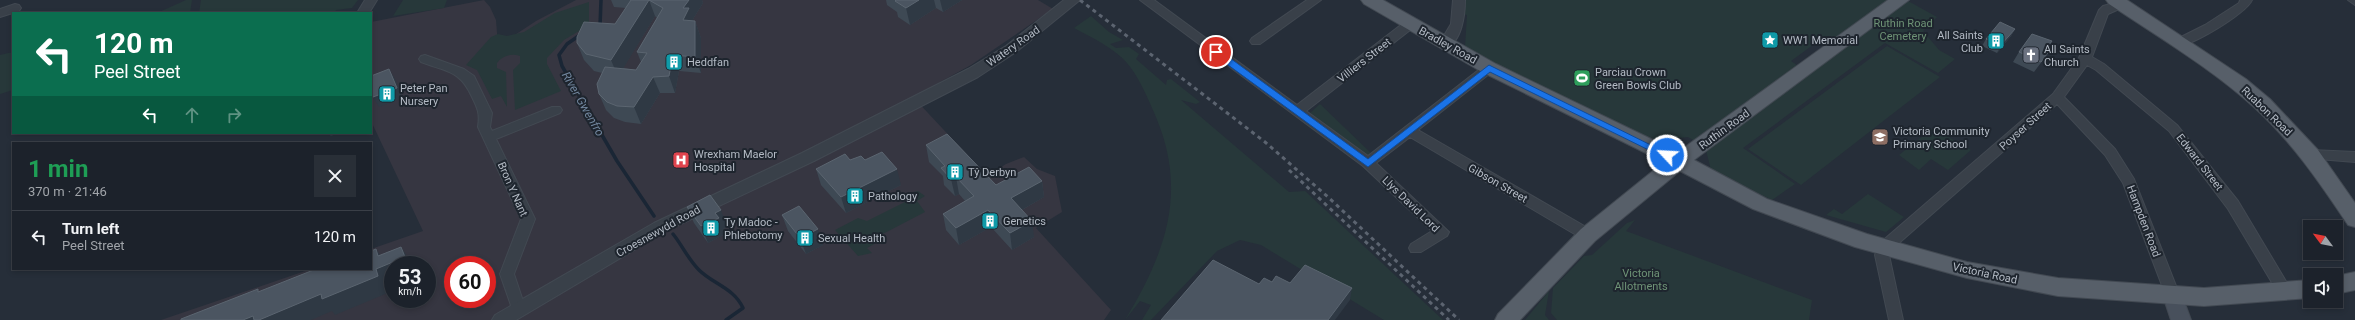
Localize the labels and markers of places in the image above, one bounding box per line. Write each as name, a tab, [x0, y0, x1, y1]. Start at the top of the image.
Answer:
place label: All Saints Club	[1937, 29, 1983, 55]
place icon: WW1 Memorial	[1760, 30, 1780, 50]
building icon: All Saints Club	[1986, 31, 2006, 51]
place label: WW1 Memorial	[1783, 34, 1858, 47]
pin	[1199, 35, 1233, 69]
place label: All Saints Church	[2044, 43, 2090, 69]
church icon: All Saints Church	[2021, 45, 2041, 65]
building icon: Heddfan	[664, 52, 684, 72]
place label: Heddfan	[687, 56, 729, 69]
place label: Parciau Crown Green Bowls Club	[1595, 66, 1681, 92]
sports icon: Parciau Crown Green Bowls Club	[1572, 68, 1592, 88]
place label: Peter Pan Nursery	[400, 82, 448, 108]
building icon: Peter Pan Nursery	[377, 84, 397, 104]
place label: Victoria Community Primary School	[1893, 125, 1990, 151]
school or university icon: Victoria Community Primary School	[1870, 127, 1890, 147]
place label: Wrexham Maelor Hospital	[694, 148, 777, 174]
hospital icon: Wrexham Maelor Hospital	[671, 150, 691, 170]
building icon: Tŷ Derbyn	[945, 162, 965, 182]
place label: Tŷ Derbyn	[968, 166, 1016, 179]
building icon: Pathology	[845, 186, 865, 206]
place label: Pathology	[868, 190, 918, 203]
building icon: Genetics	[980, 211, 1000, 231]
place label: Genetics	[1003, 215, 1046, 228]
place label: Ty Madoc - Phlebotomy	[724, 216, 783, 242]
building icon: Ty Madoc - Phlebotomy	[701, 218, 721, 238]
building icon: Sexual Health	[795, 228, 815, 248]
place label: Sexual Health	[818, 232, 885, 245]

